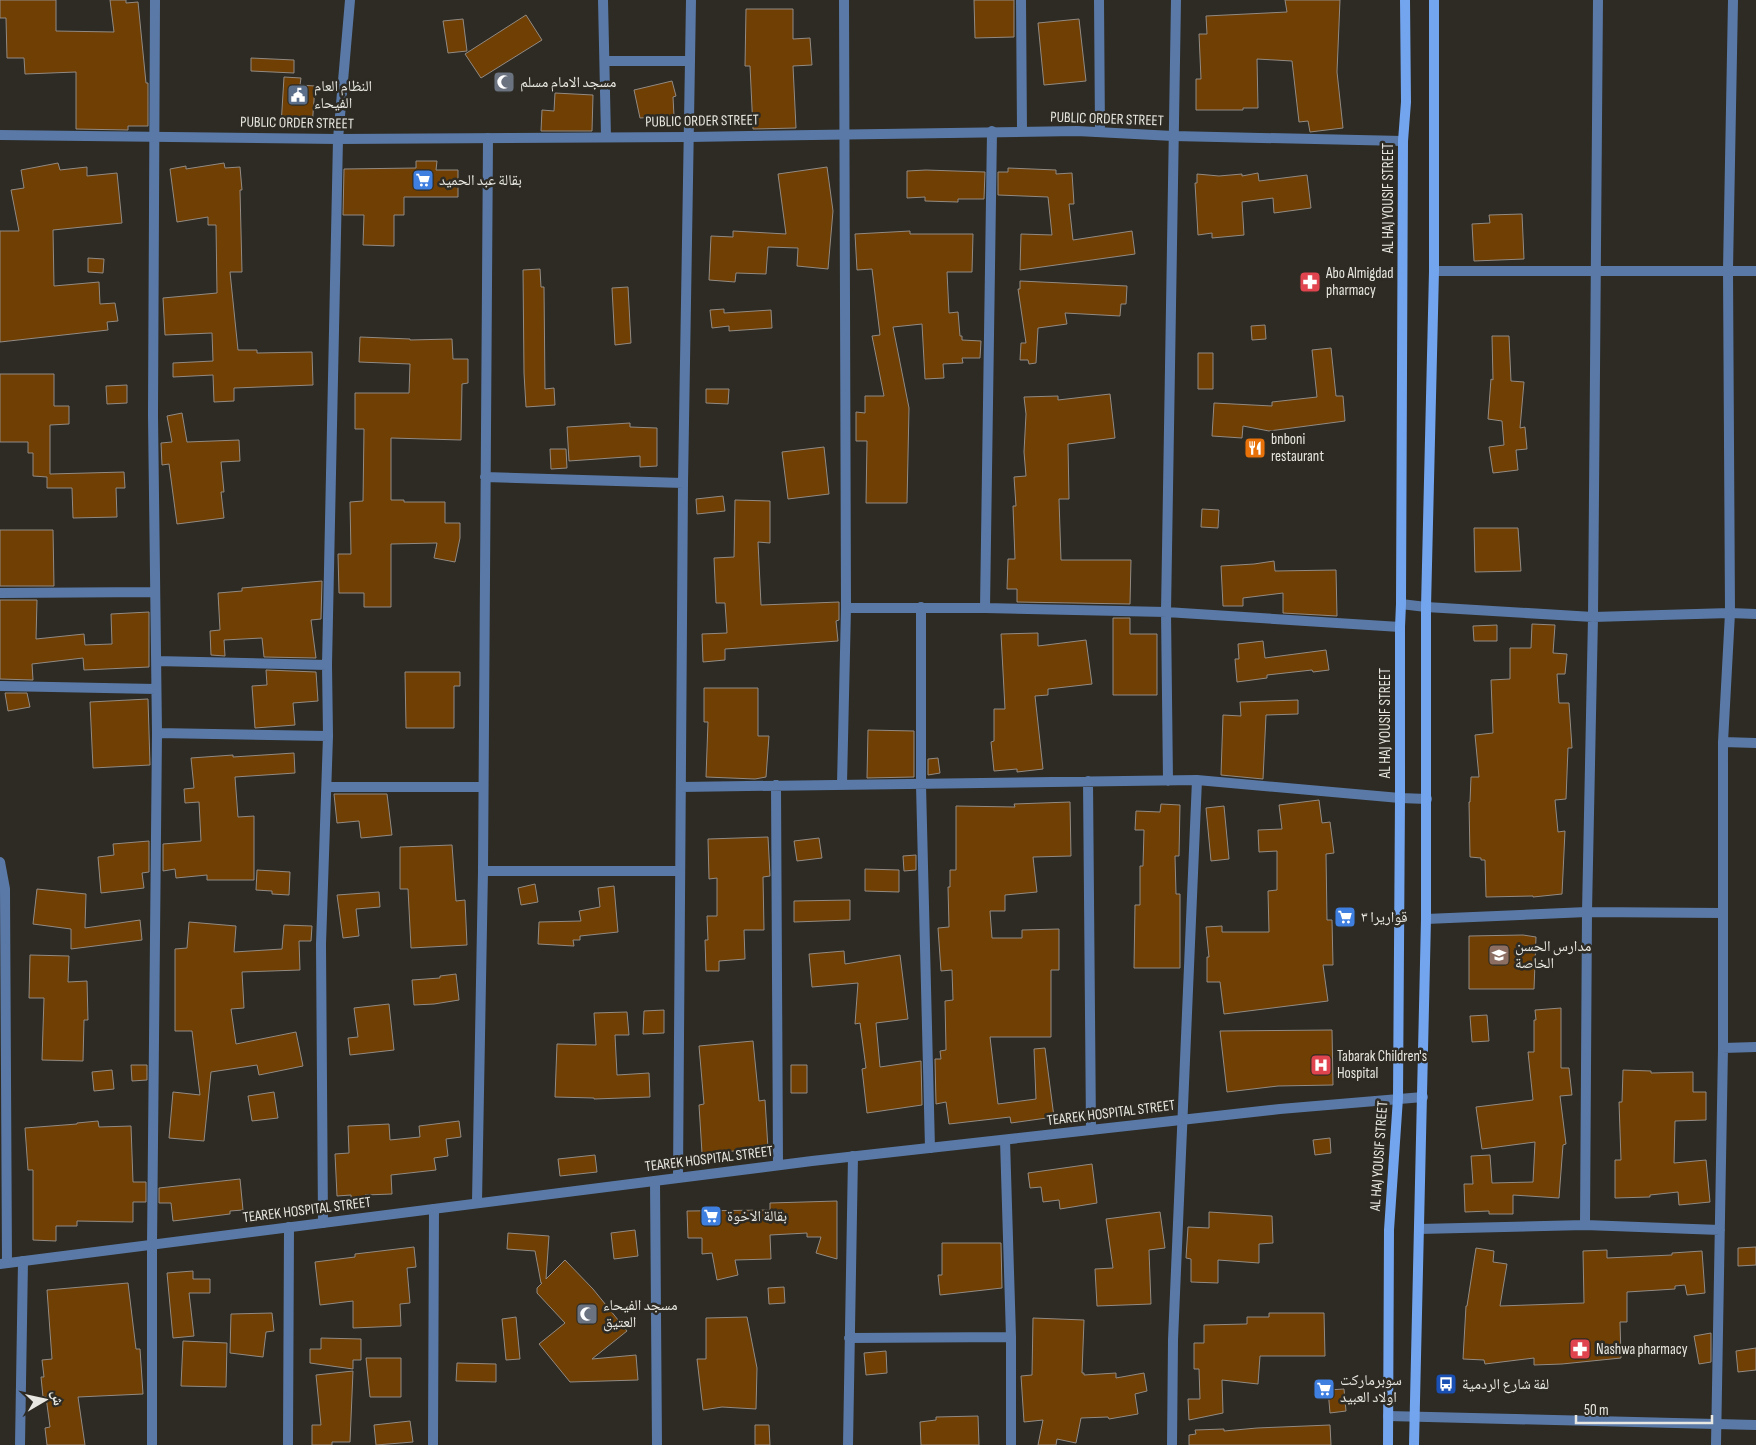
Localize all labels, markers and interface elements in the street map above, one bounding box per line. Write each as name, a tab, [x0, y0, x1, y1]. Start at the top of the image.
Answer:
mosque icon: مسجد الامام مسلم	[492, 70, 516, 94]
place label: مسجد الامام مسلم	[520, 73, 617, 92]
place label: النظام العام الفيحاء	[314, 77, 372, 113]
public building icon: النظام العام الفيحاء	[286, 83, 310, 107]
street label: PUBLIC ORDER STREET	[1050, 108, 1164, 130]
street label: PUBLIC ORDER STREET	[645, 111, 759, 131]
street label: PUBLIC ORDER STREET	[240, 113, 354, 133]
street label: AL HAJ YOUSIF STREET	[1379, 143, 1398, 254]
supermarket icon: بقالة عبد الحميد	[411, 168, 435, 192]
place label: بقالة عبد الحميد	[439, 171, 522, 190]
place label: Abo Almigdad pharmacy	[1325, 264, 1394, 300]
pharmacy icon: Abo Almigdad pharmacy	[1298, 270, 1322, 294]
place label: bnboni restaurant	[1271, 430, 1324, 466]
restaurant icon: bnboni restaurant	[1243, 436, 1267, 460]
street label: AL HAJ YOUSIF STREET	[1376, 668, 1395, 779]
supermarket icon: قواريرا ٣	[1333, 905, 1357, 929]
place label: قواريرا ٣	[1361, 908, 1408, 927]
place label: مدارس الحسن الخاصة	[1515, 937, 1592, 973]
school or university icon: مدارس الحسن الخاصة	[1487, 943, 1511, 967]
place label: Tabarak Children's Hospital	[1337, 1047, 1427, 1083]
hospital icon: Tabarak Children's Hospital	[1309, 1053, 1333, 1077]
street label: TEAREK HOSPITAL STREET	[1046, 1096, 1176, 1130]
street label: AL HAJ YOUSIF STREET	[1366, 1100, 1392, 1213]
street label: TEAREK HOSPITAL STREET	[644, 1142, 774, 1176]
street label: TEAREK HOSPITAL STREET	[242, 1193, 372, 1227]
supermarket icon: بقالة الاخوة	[699, 1204, 723, 1228]
place label: بقالة الاخوة	[727, 1207, 787, 1226]
place label: مسجد الفيحاء العتيق	[603, 1296, 678, 1332]
mosque icon: مسجد الفيحاء العتيق	[575, 1302, 599, 1326]
pharmacy icon: Nashwa pharmacy	[1568, 1337, 1592, 1361]
place label: Nashwa pharmacy	[1596, 1340, 1688, 1359]
place label: سوبرماركت اولاد العبيد	[1340, 1371, 1402, 1407]
bus stop icon: لفة شارع الردمية	[1434, 1372, 1458, 1396]
north arrow	[20, 1375, 70, 1425]
place label: لفة شارع الردمية	[1462, 1375, 1549, 1394]
supermarket icon: سوبرماركت اولاد العبيد	[1312, 1377, 1336, 1401]
text: ش	[48, 1389, 67, 1407]
scale bar	[1576, 1392, 1712, 1424]
text: 50 m	[1584, 1401, 1609, 1420]

